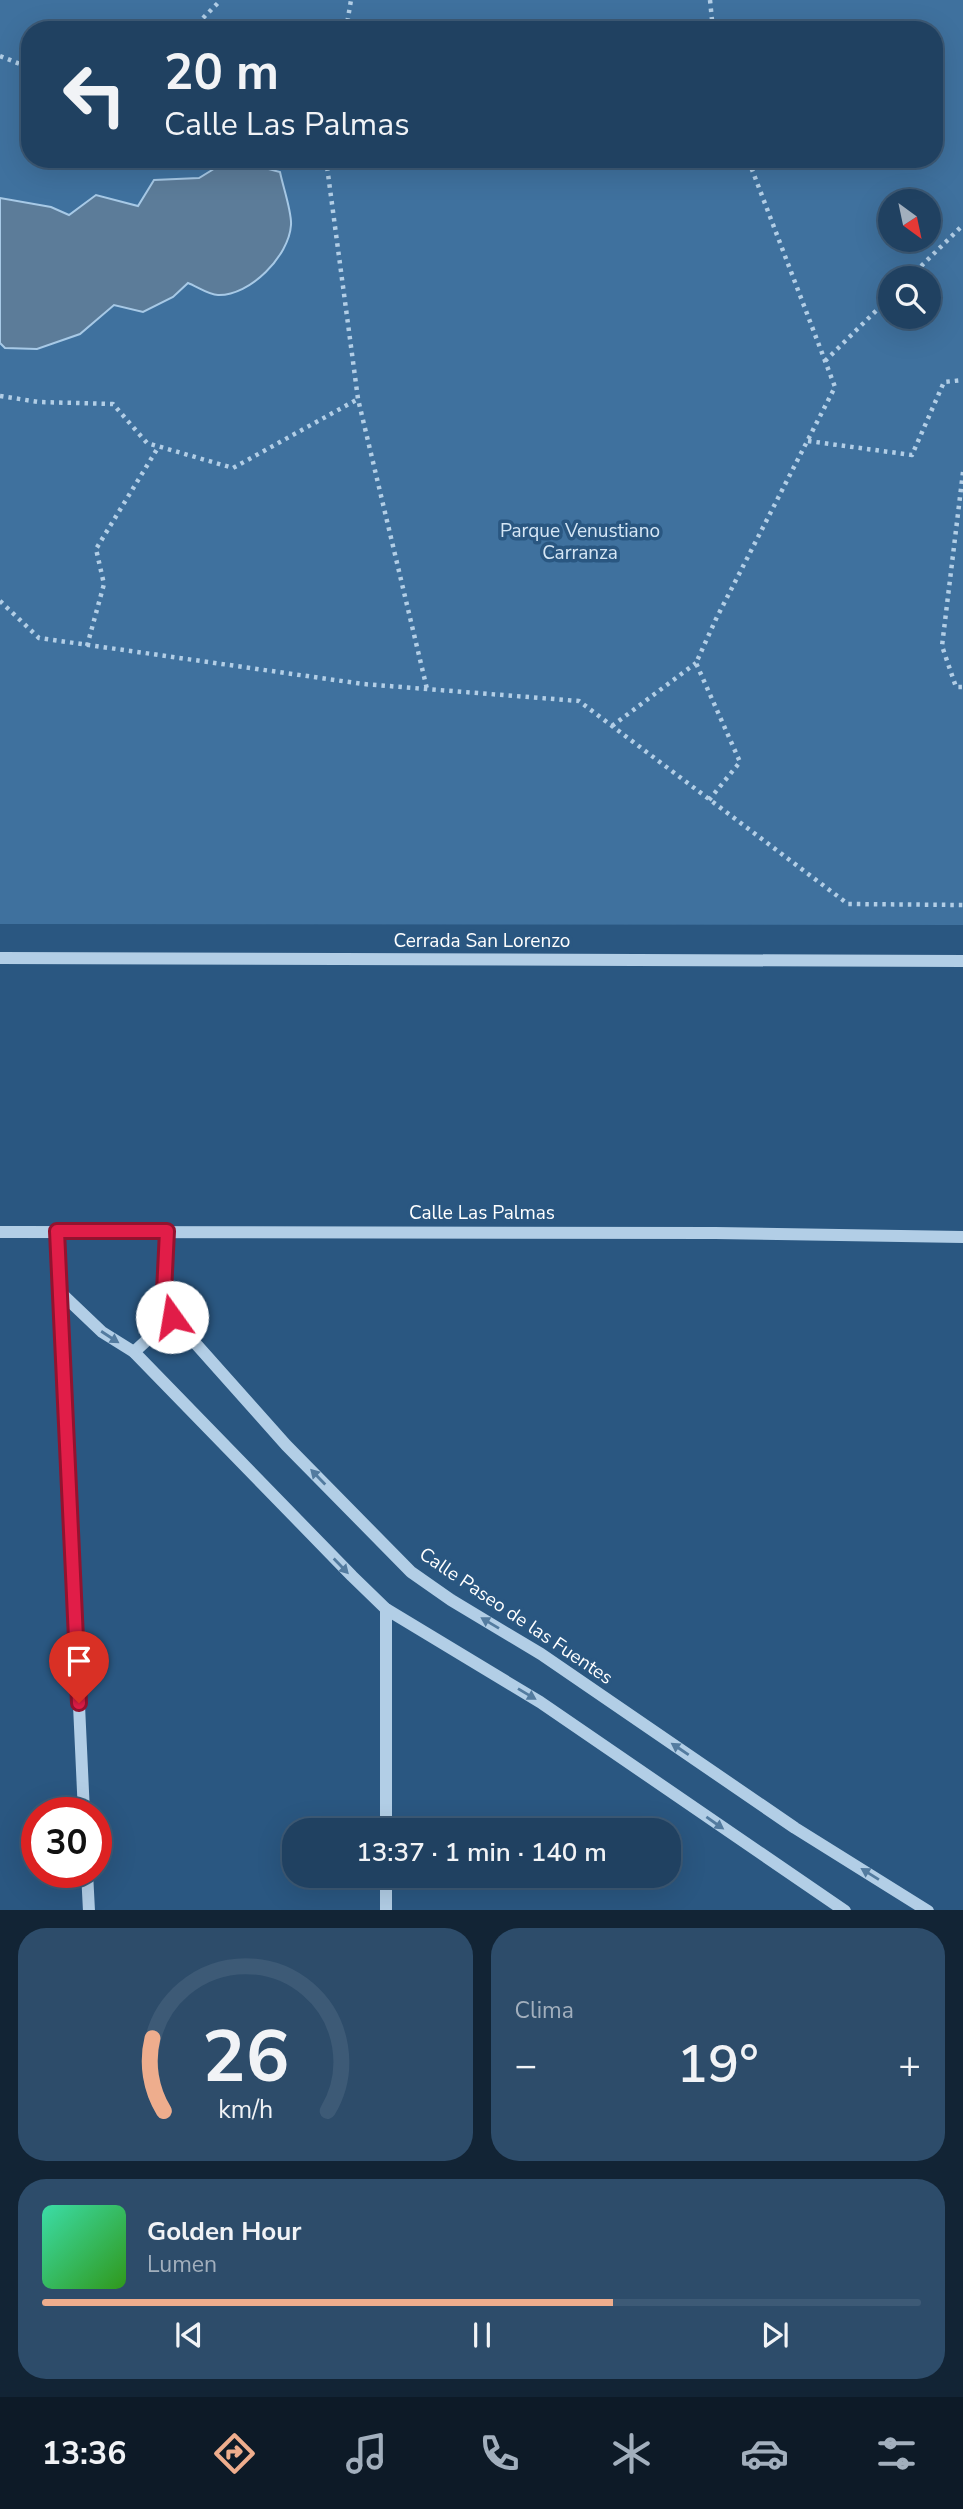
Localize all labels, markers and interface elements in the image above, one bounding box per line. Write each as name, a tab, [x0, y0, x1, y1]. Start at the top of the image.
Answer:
text: 20 m	[164, 39, 279, 106]
icon: left	[49, 49, 140, 140]
text: Calle Las Palmas	[164, 103, 410, 146]
north arrow	[878, 189, 942, 252]
map controls	[878, 189, 941, 329]
button: search	[878, 266, 941, 329]
park label: Parque Venustiano Carranza	[500, 518, 660, 566]
street label: Cerrada San Lorenzo	[394, 928, 570, 954]
street label: Calle Las Palmas	[409, 1200, 555, 1226]
position arrow	[135, 1280, 209, 1354]
one-way arrow	[101, 1330, 120, 1343]
one-way arrow	[310, 1469, 326, 1485]
street label: Calle Paseo de las Fuentes	[414, 1541, 618, 1691]
one-way arrow	[333, 1557, 350, 1574]
one-way arrow	[481, 1617, 500, 1630]
pin	[49, 1631, 109, 1703]
icon: arrive	[60, 1642, 98, 1680]
one-way arrow	[518, 1688, 537, 1701]
one-way arrow	[671, 1742, 689, 1756]
speed limit sign: 30	[21, 1797, 112, 1888]
one-way arrow	[706, 1816, 724, 1830]
text: 13:37 · 1 min · 140 m	[356, 1835, 607, 1870]
one-way arrow	[860, 1868, 879, 1881]
text: Clima	[515, 1995, 574, 2026]
text: 26	[202, 2007, 289, 2107]
text: 19°	[677, 2029, 759, 2100]
text: −	[515, 2040, 537, 2091]
text: +	[898, 2040, 921, 2091]
text: km/h	[218, 2092, 273, 2126]
text: Golden Hour	[147, 2214, 302, 2249]
text: Lumen	[147, 2249, 217, 2280]
icon: previous	[170, 2316, 208, 2354]
icon: pause	[463, 2316, 501, 2354]
icon: next	[756, 2316, 794, 2354]
icon: directions	[210, 2429, 259, 2478]
icon: music	[342, 2429, 391, 2478]
icon: phone	[475, 2429, 524, 2478]
icon: climate	[607, 2429, 656, 2478]
icon: car	[740, 2429, 789, 2478]
icon: filters	[872, 2429, 921, 2478]
text: 13:36	[42, 2432, 126, 2475]

